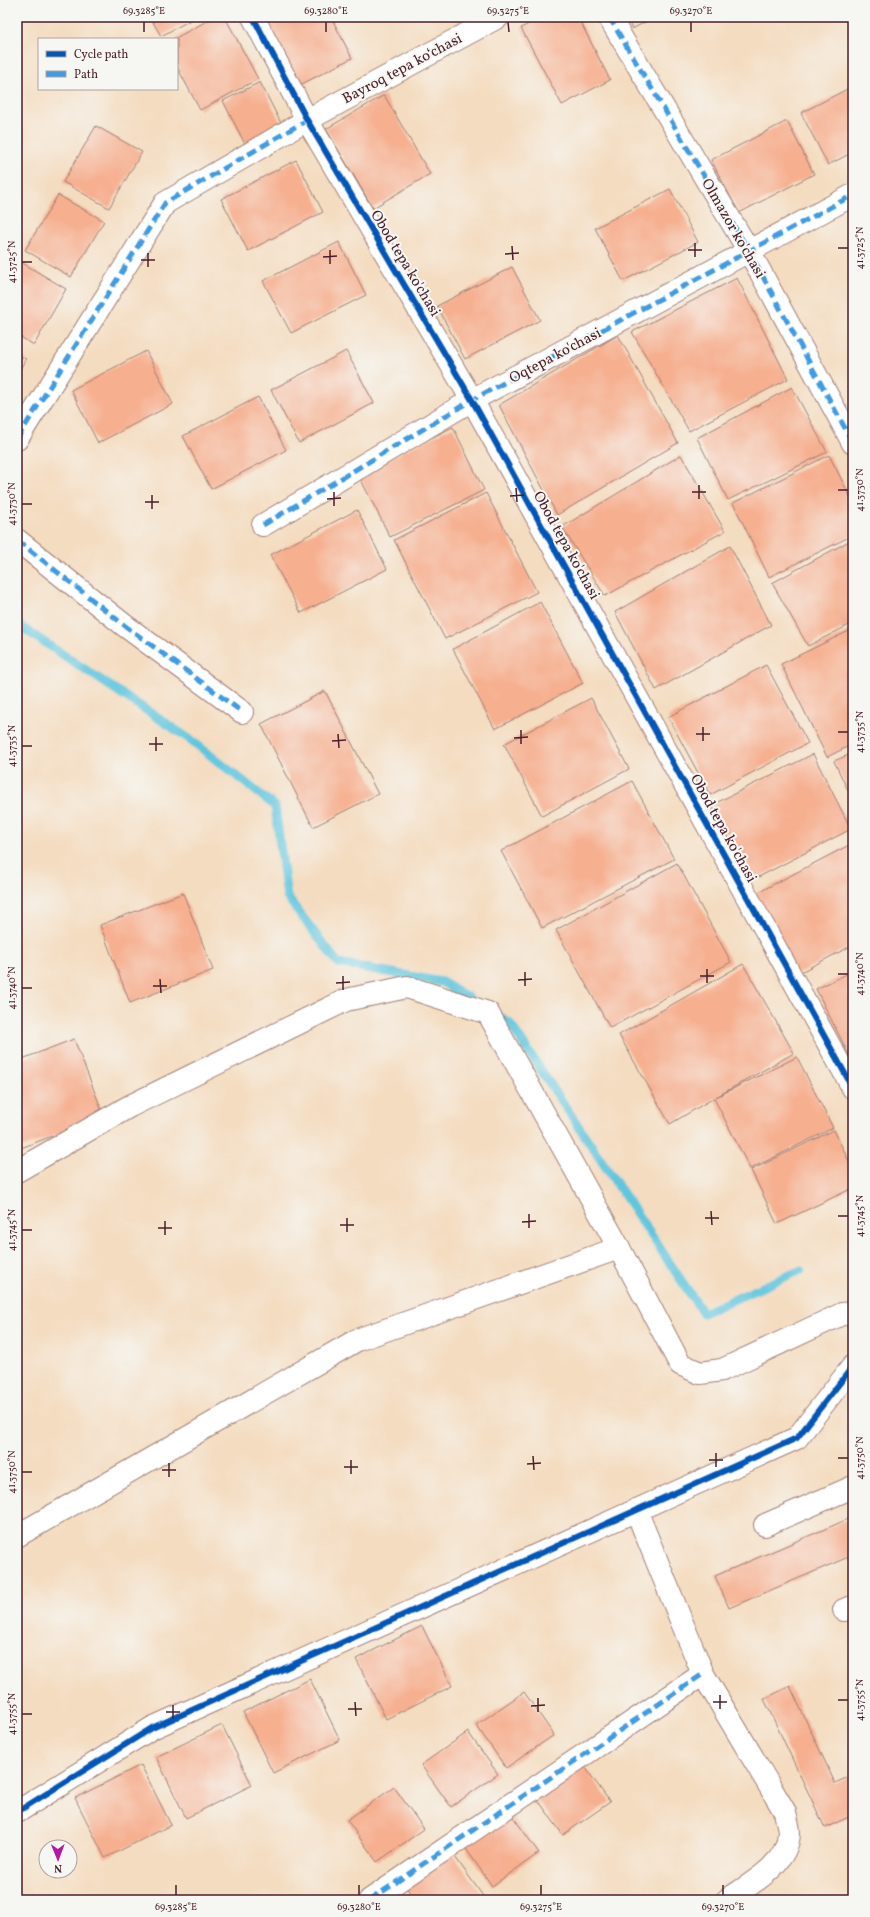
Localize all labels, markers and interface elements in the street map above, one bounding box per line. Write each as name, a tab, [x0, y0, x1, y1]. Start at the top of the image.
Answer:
text: 69.3285°E	[123, 4, 165, 18]
text: 69.3280°E	[304, 4, 348, 18]
text: 69.3275°E	[487, 4, 529, 18]
text: 69.3270°E	[670, 4, 712, 18]
street label: Bayroq tepa koʻchasi	[339, 29, 466, 110]
legend	[38, 38, 178, 90]
text: Cycle path	[74, 47, 129, 63]
text: Path	[74, 67, 98, 83]
street label: Olmazor ko'chasi	[696, 175, 770, 283]
street label: Obod tepa ko'chasi	[365, 206, 445, 321]
text: 41.3725°N	[853, 226, 867, 269]
text: 41.3725°N	[5, 240, 19, 283]
street label: Oqtepa ko'chasi	[506, 323, 606, 389]
text: 41.3730°N	[853, 468, 867, 512]
text: 41.3730°N	[5, 482, 19, 526]
street label: Obod tepa ko'chasi	[527, 488, 604, 604]
text: 41.3735°N	[853, 710, 867, 753]
text: 41.3735°N	[5, 724, 19, 767]
street label: Obod tepa ko'chasi	[684, 771, 761, 887]
text: 41.3740°N	[853, 952, 867, 996]
text: 41.3740°N	[5, 966, 19, 1010]
text: 41.3745°N	[853, 1194, 867, 1237]
text: 41.3745°N	[5, 1208, 19, 1251]
text: 41.3750°N	[853, 1436, 867, 1480]
text: 41.3750°N	[5, 1450, 19, 1494]
text: 41.3755°N	[853, 1678, 867, 1721]
text: 41.3755°N	[5, 1692, 19, 1735]
north arrow	[38, 1839, 78, 1879]
text: N	[54, 1860, 62, 1875]
text: 69.3285°E	[155, 1900, 197, 1914]
text: 69.3280°E	[337, 1900, 381, 1914]
text: 69.3275°E	[520, 1900, 562, 1914]
text: 69.3270°E	[702, 1900, 744, 1914]

